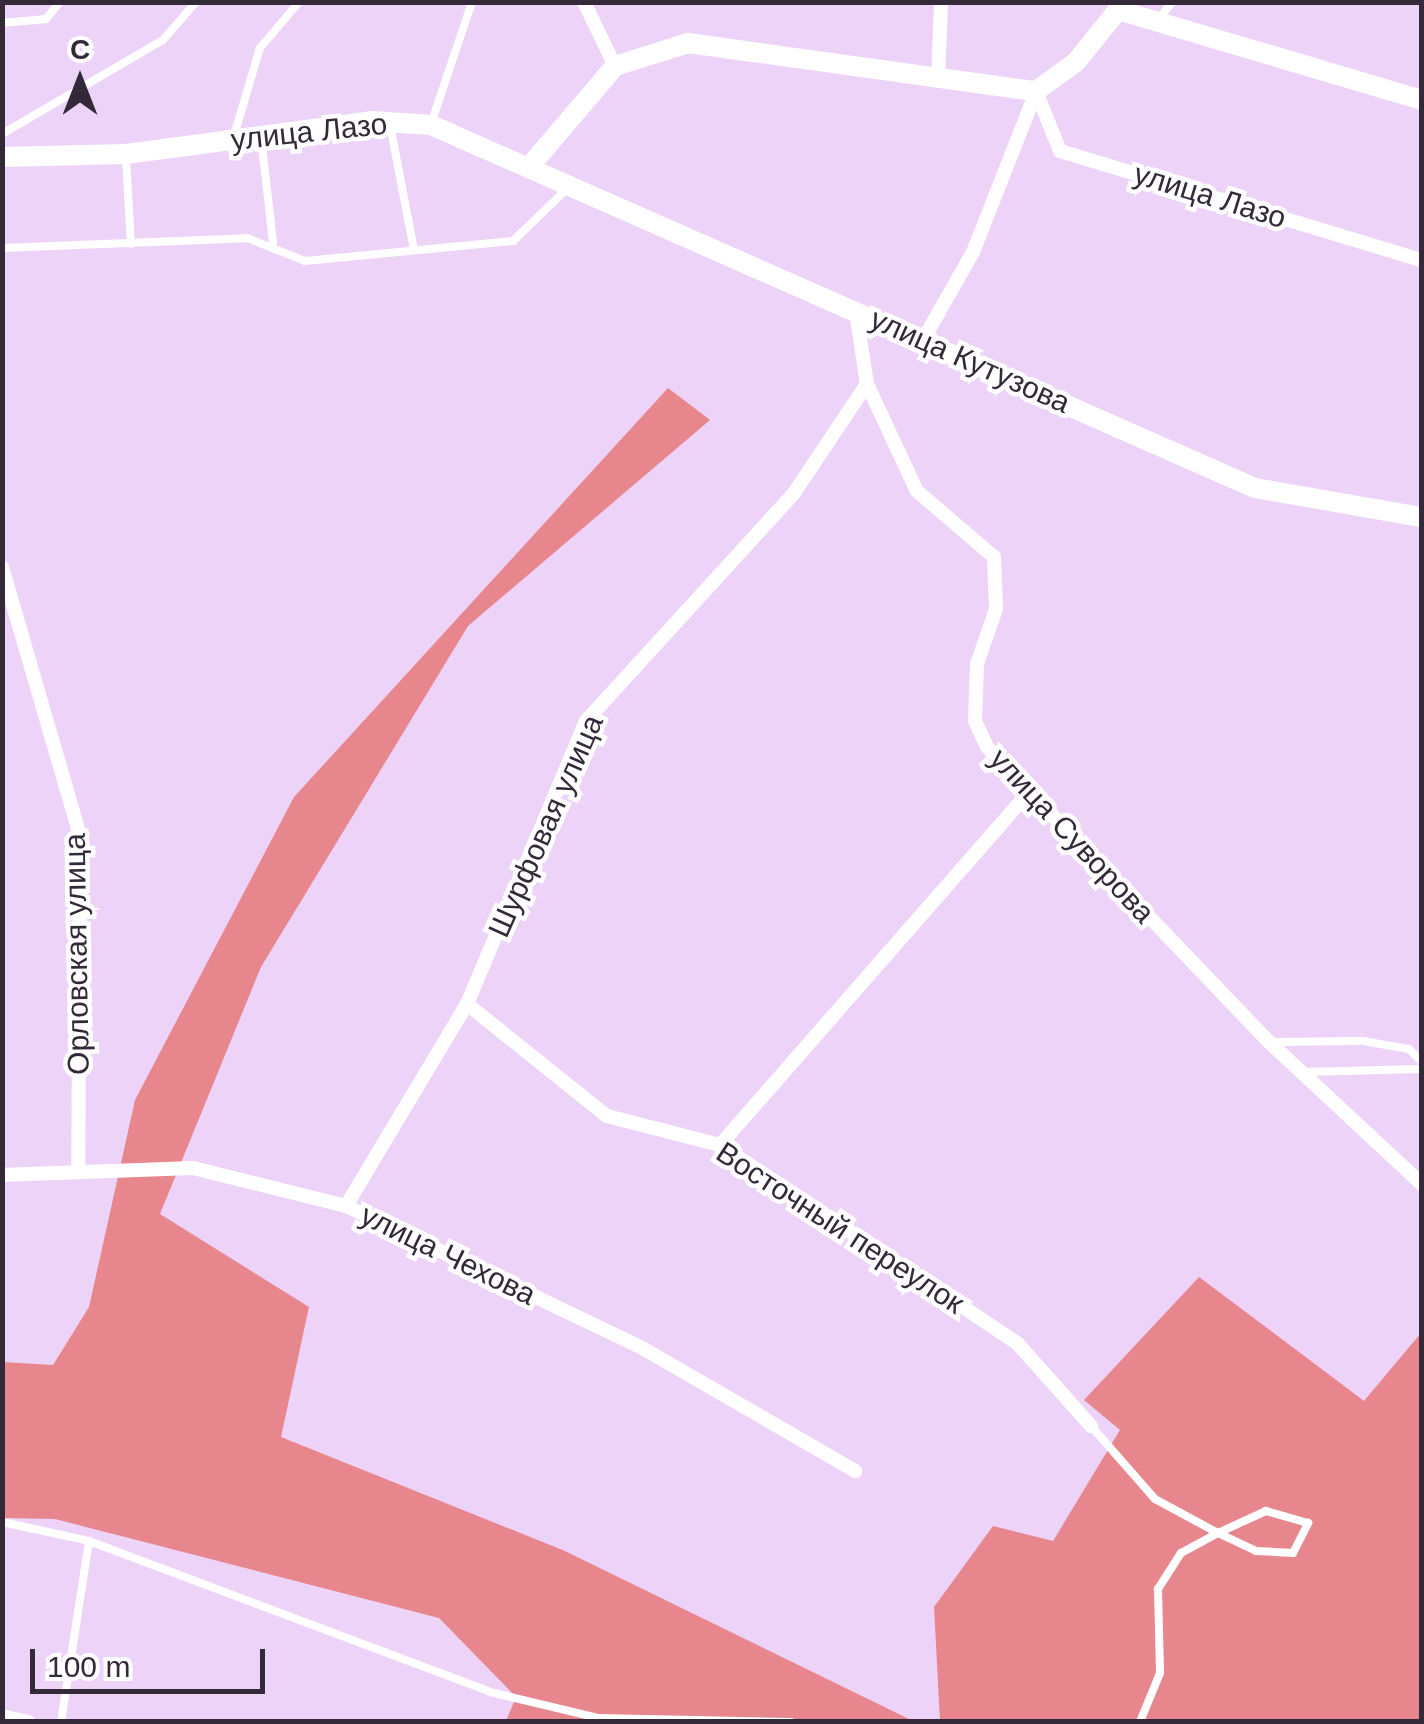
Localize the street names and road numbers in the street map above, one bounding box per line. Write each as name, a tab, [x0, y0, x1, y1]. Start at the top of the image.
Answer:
street label: улица Лазо	[229, 106, 389, 158]
street label: улица Лазо	[1130, 156, 1290, 236]
street label: улица Кутузова	[865, 301, 1075, 421]
street label: Шурфовая улица	[481, 709, 611, 943]
street label: улица Суворова	[982, 741, 1162, 931]
street label: Орловская улица	[57, 833, 97, 1075]
street label: Восточный переулок	[709, 1134, 971, 1322]
street label: улица Чехова	[355, 1197, 541, 1313]

